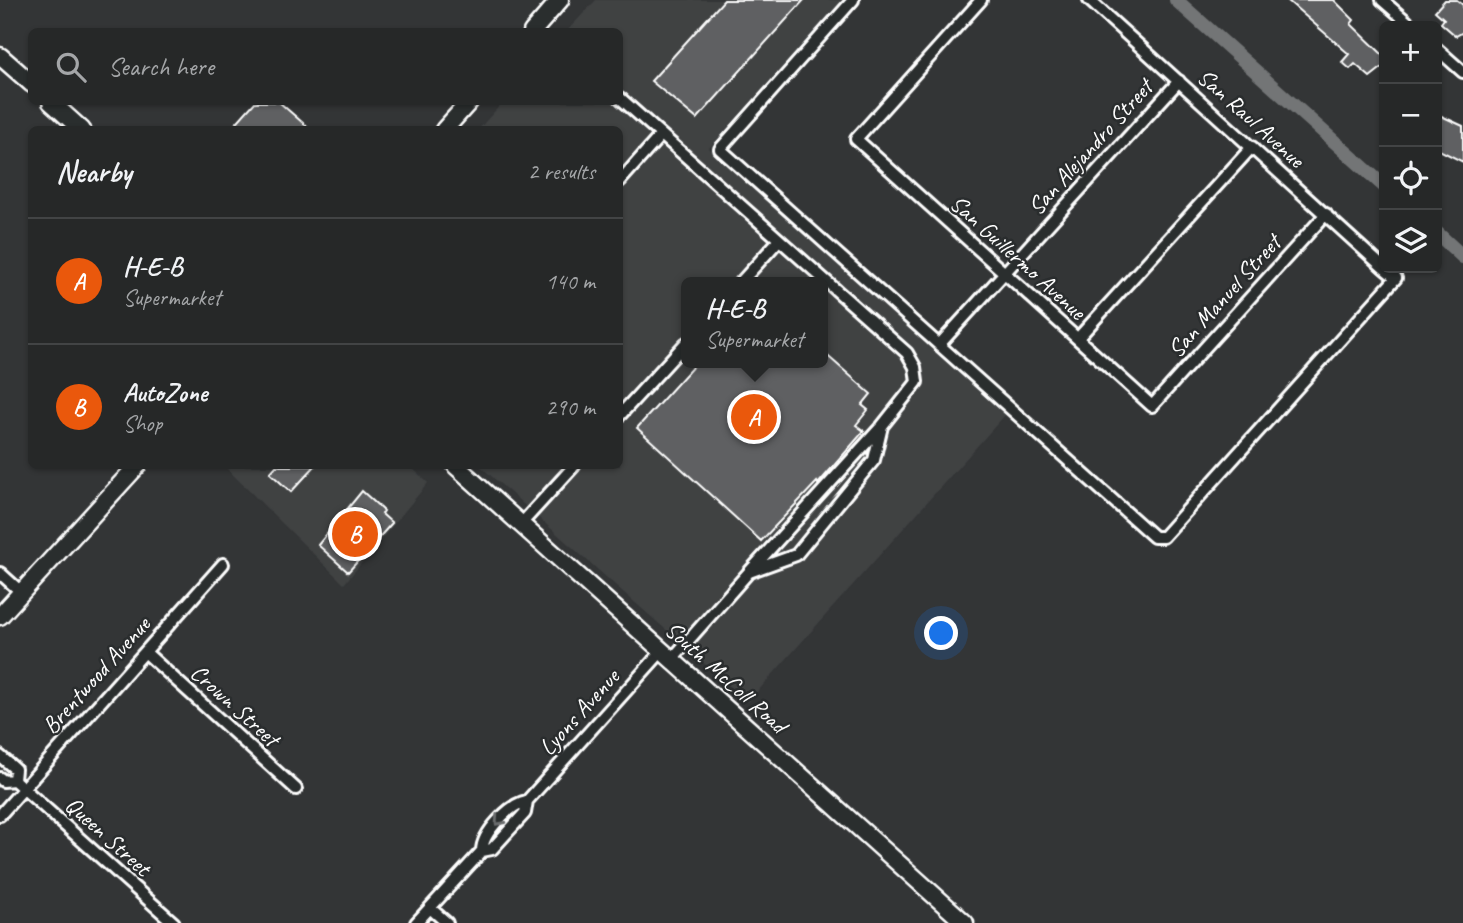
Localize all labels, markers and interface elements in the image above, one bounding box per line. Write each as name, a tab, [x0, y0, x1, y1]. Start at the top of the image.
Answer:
map controls	[1379, 21, 1442, 273]
button: +	[1379, 21, 1442, 84]
search box	[28, 28, 623, 105]
icon: search	[52, 48, 90, 86]
text: Search here	[108, 50, 214, 83]
street label: San Raul Avenue	[1191, 62, 1312, 175]
street label: San Alejandro Street	[1021, 71, 1161, 221]
button: −	[1379, 84, 1442, 147]
button: locate	[1379, 147, 1442, 210]
text: Nearby	[56, 153, 132, 191]
text: 2 results	[528, 157, 595, 186]
street label: San Guillermo Avenue	[944, 188, 1094, 327]
button: layers	[1379, 210, 1442, 273]
street label: San Manuel Street	[1161, 226, 1289, 364]
text: H-E-B	[123, 250, 182, 283]
text: A	[73, 267, 85, 296]
text: 140 m	[546, 267, 595, 296]
popup	[681, 277, 828, 368]
text: Supermarket	[123, 283, 221, 312]
text: H-E-B	[706, 292, 765, 325]
text: Supermarket	[706, 325, 803, 354]
text: AutoZone	[123, 376, 207, 409]
pin: A	[731, 391, 777, 443]
text: B	[73, 393, 85, 422]
text: 290 m	[546, 393, 595, 422]
text: Shop	[123, 409, 162, 438]
pin: B	[332, 508, 378, 560]
street label: Brentwood Avenue	[35, 609, 158, 740]
street label: South McColl Road	[659, 614, 796, 742]
your location	[924, 616, 958, 650]
street label: Crown Street	[184, 657, 288, 755]
street label: Lyons Avenue	[532, 661, 627, 762]
street label: Queen Street	[59, 790, 159, 884]
one-way arrow	[495, 813, 507, 826]

